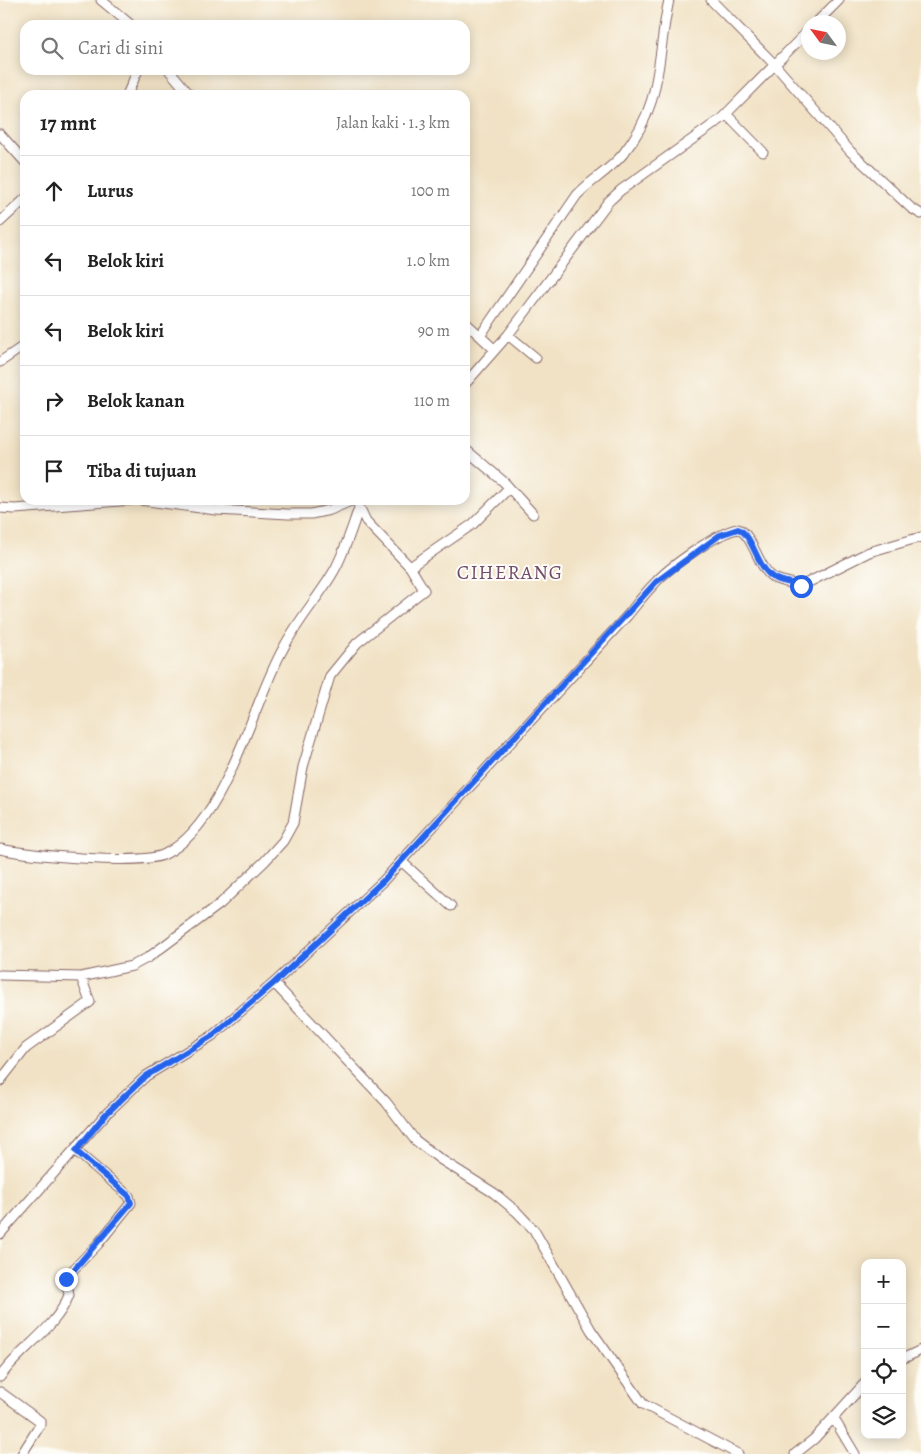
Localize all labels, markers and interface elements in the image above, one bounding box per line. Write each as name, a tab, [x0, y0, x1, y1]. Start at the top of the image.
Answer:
north arrow	[801, 15, 846, 60]
search box	[20, 20, 470, 75]
icon: search	[38, 34, 66, 62]
text: Cari di sini	[78, 35, 163, 61]
text: 17 mnt	[40, 109, 97, 137]
text: Jalan kaki · 1.3 km	[336, 112, 450, 134]
icon: ahead	[40, 177, 68, 205]
text: Lurus	[87, 178, 133, 204]
text: 100 m	[411, 180, 450, 202]
icon: left	[40, 247, 68, 275]
text: Belok kiri	[87, 248, 164, 274]
text: 1.0 km	[407, 250, 450, 272]
icon: left	[40, 317, 68, 345]
text: Belok kiri	[87, 318, 164, 344]
text: 90 m	[418, 320, 450, 342]
icon: right	[40, 387, 68, 415]
text: Belok kanan	[87, 388, 185, 414]
text: 110 m	[414, 390, 450, 412]
icon: arrive	[40, 457, 68, 485]
text: Tiba di tujuan	[87, 458, 196, 484]
district label: CIHERANG	[457, 559, 563, 586]
route start	[790, 575, 813, 598]
map controls	[861, 1259, 906, 1439]
button: +	[861, 1259, 906, 1304]
route end	[55, 1268, 78, 1291]
button: −	[861, 1304, 906, 1349]
button: locate	[861, 1349, 906, 1394]
button: layers	[861, 1394, 906, 1439]

